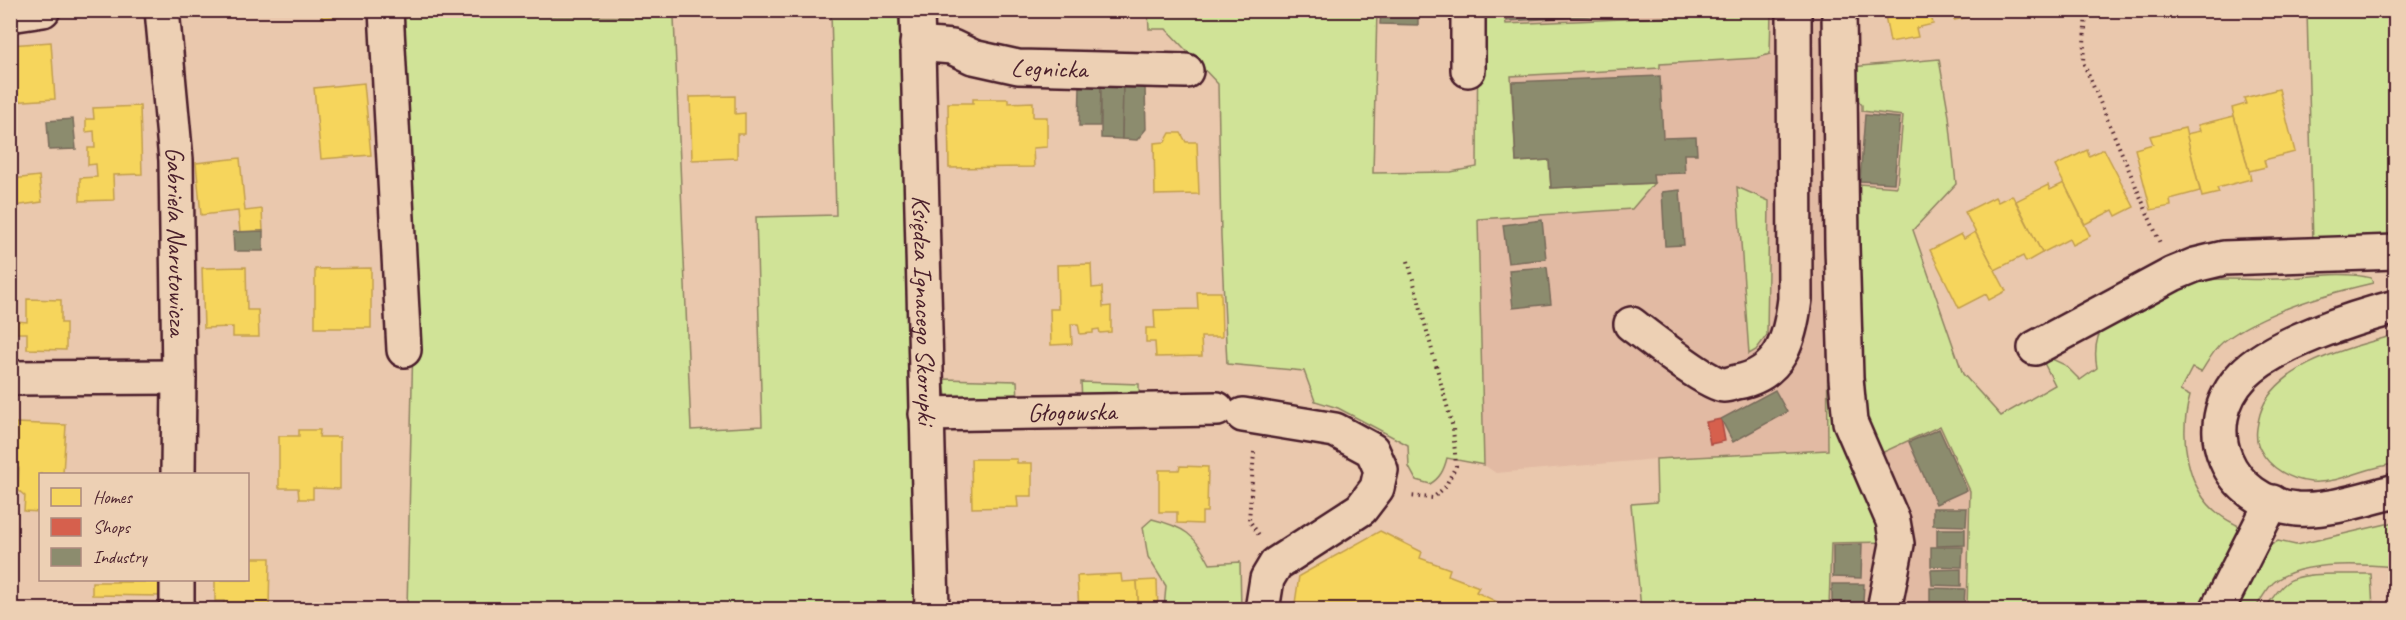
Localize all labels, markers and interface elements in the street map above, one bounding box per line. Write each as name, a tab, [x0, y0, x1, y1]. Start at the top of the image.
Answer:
street label: Legnicka	[1008, 50, 1090, 85]
street label: Gabriela Narutowicza	[158, 145, 195, 339]
street label: Księdza Ignacego Skorupki	[905, 195, 944, 428]
street label: Głogowska	[1027, 394, 1119, 429]
legend	[39, 473, 249, 581]
text: Homes	[93, 486, 133, 508]
text: Shops	[93, 516, 132, 538]
text: Industry	[93, 546, 148, 568]

